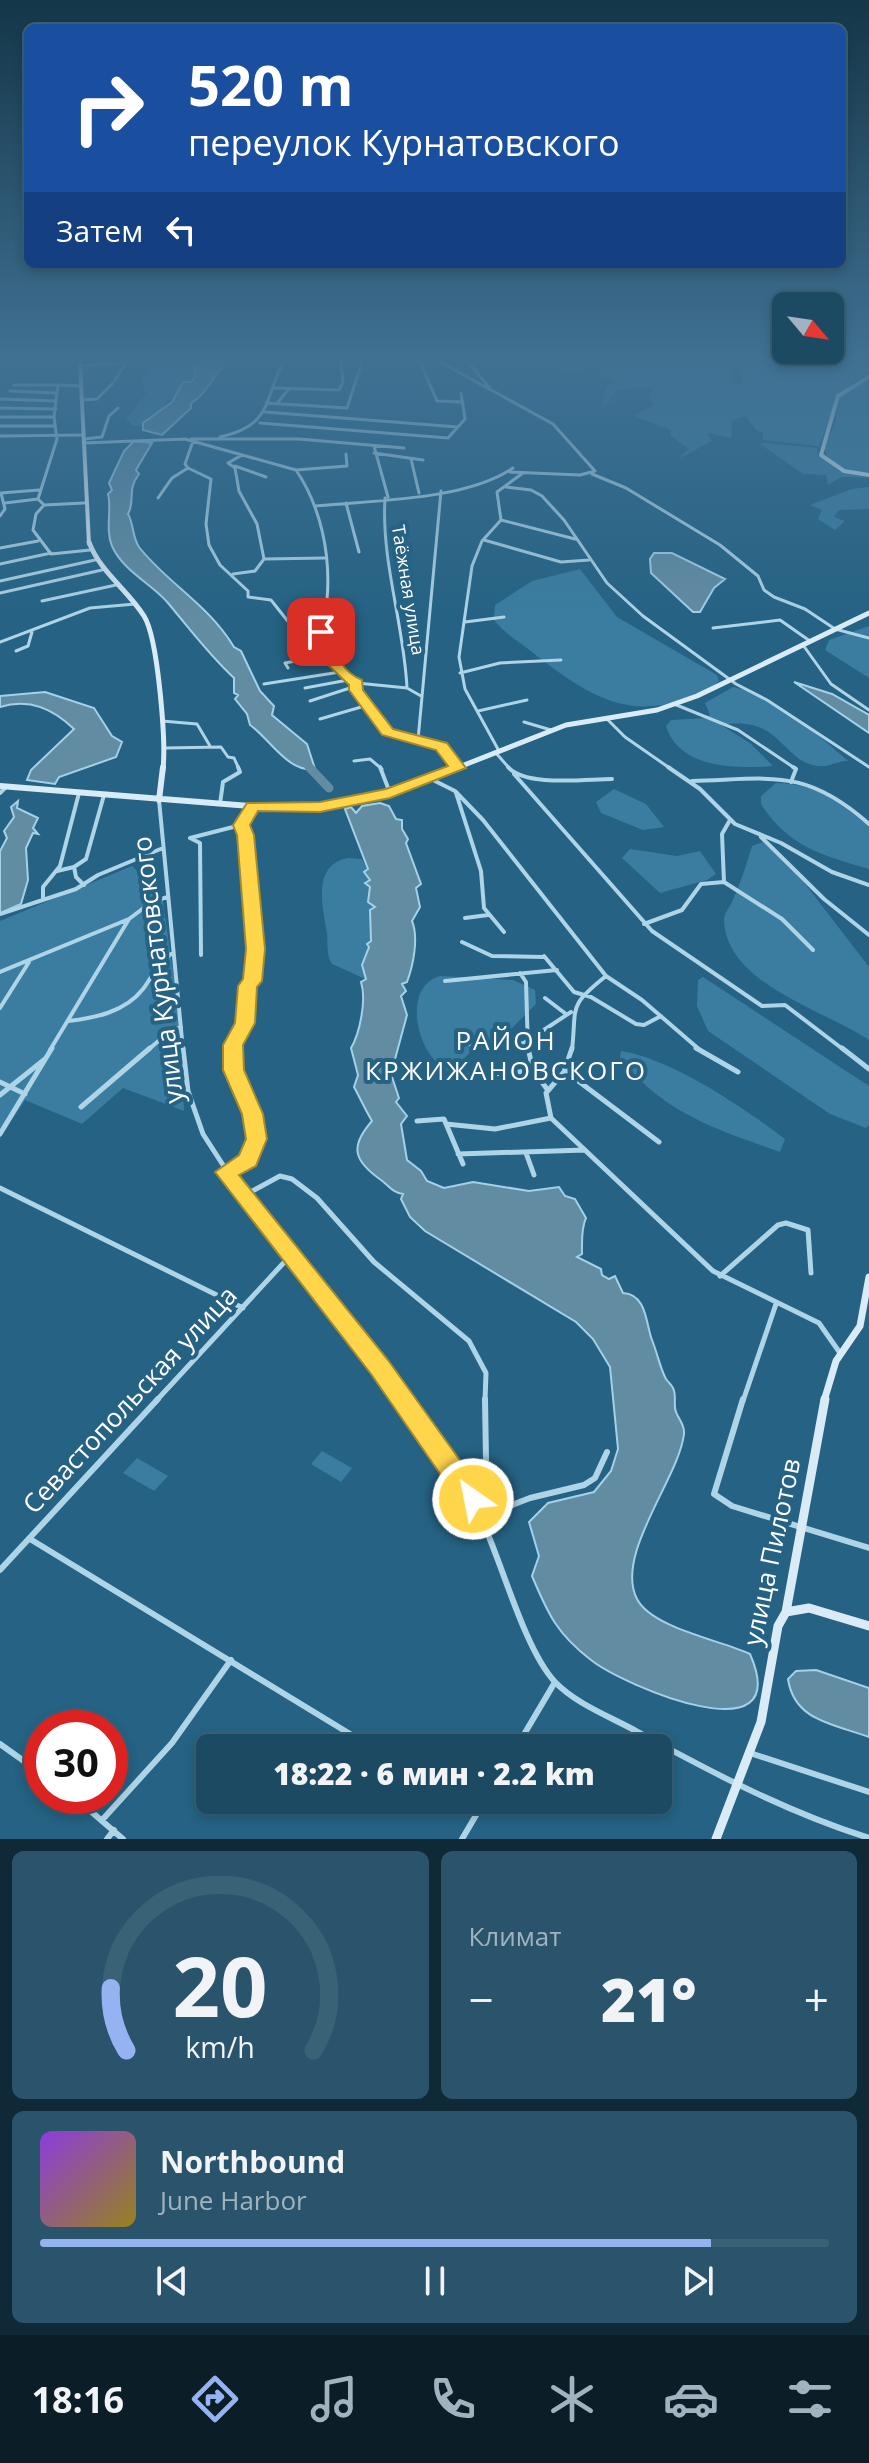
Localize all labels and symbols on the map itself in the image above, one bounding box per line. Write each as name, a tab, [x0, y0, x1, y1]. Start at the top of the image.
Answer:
north arrow	[772, 292, 844, 364]
street label: Таёжная улица	[387, 523, 431, 657]
pin	[287, 598, 355, 666]
street label: улица Курнатовского	[123, 835, 191, 1106]
district label: РАЙОН КРЖИЖАНОВСКОГО	[365, 1022, 647, 1088]
street label: Севастопольская улица	[14, 1278, 244, 1521]
street label: улица Пилотов	[734, 1455, 808, 1649]
position arrow	[431, 1457, 515, 1541]
speed limit sign: 30	[24, 1710, 128, 1814]

